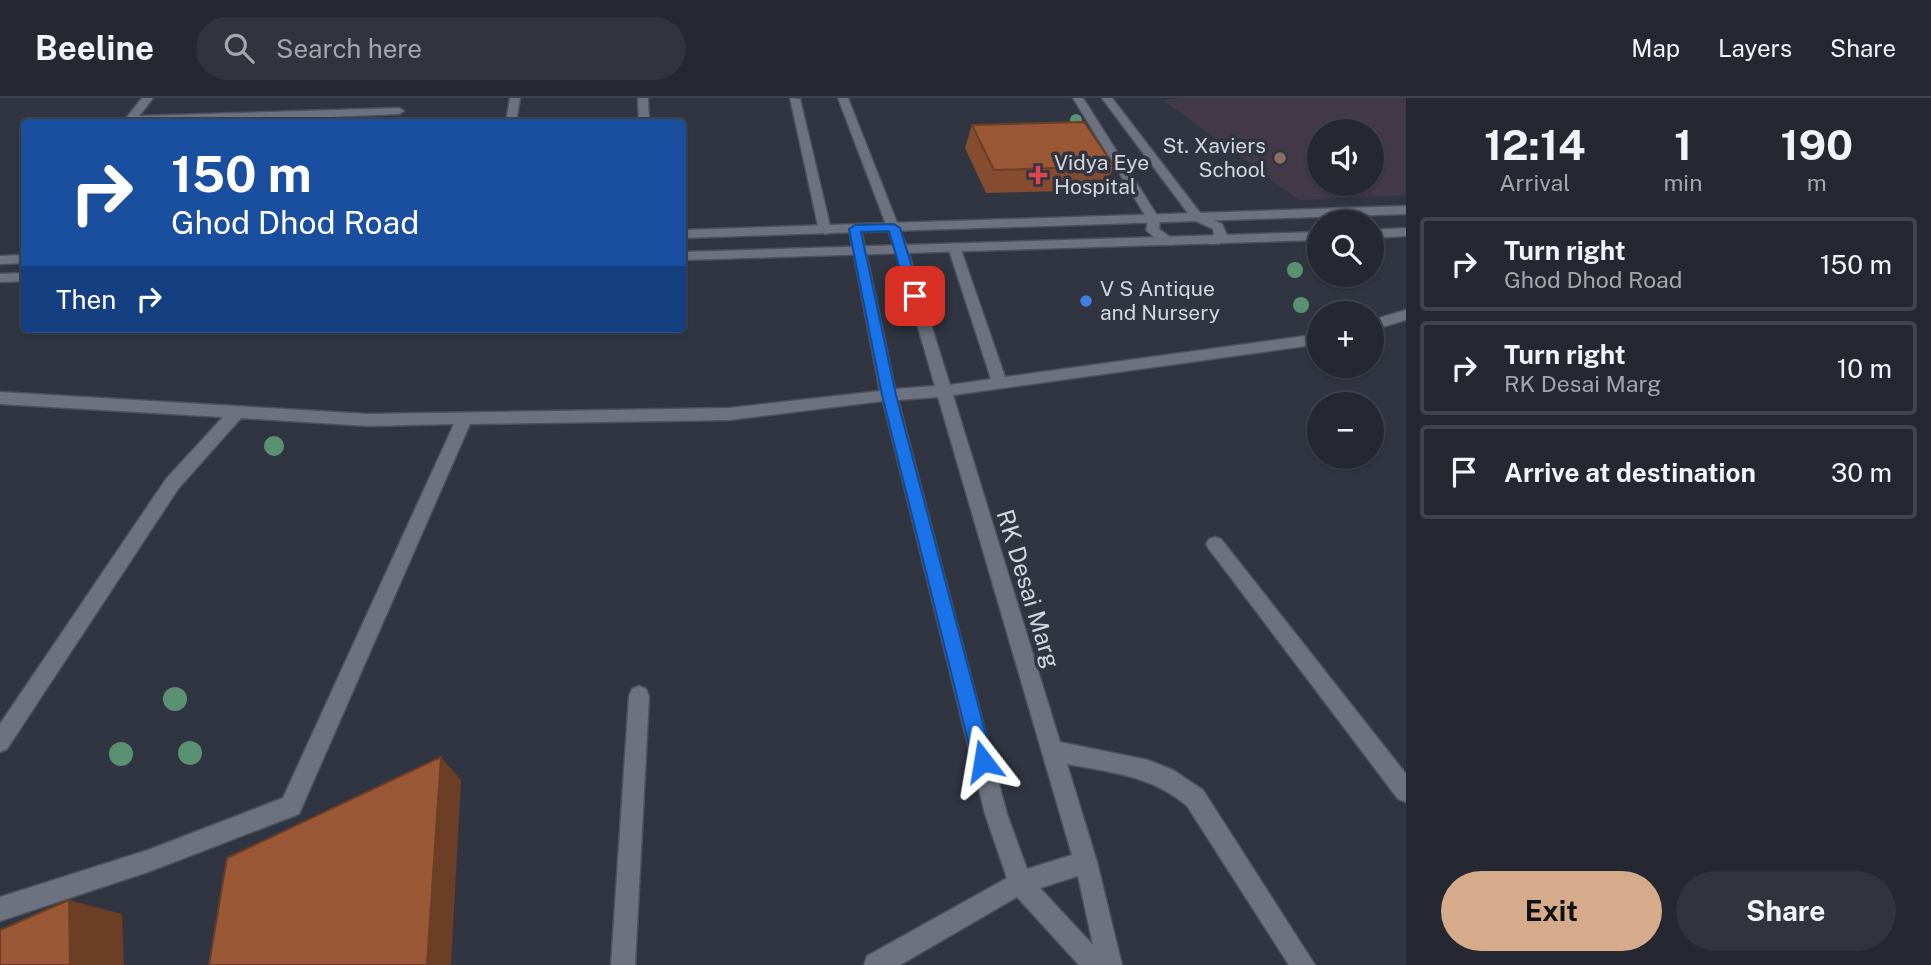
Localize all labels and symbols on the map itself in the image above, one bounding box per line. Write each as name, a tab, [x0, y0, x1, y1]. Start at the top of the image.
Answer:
place label: St. Xaviers School	[1162, 133, 1266, 182]
place label: Vidya Eye Hospital	[1054, 150, 1149, 199]
marker: St. Xaviers School	[1272, 150, 1288, 166]
marker: Vidya Eye Hospital	[1028, 165, 1048, 185]
pin	[885, 266, 945, 326]
place label: V S Antique and Nursery	[1100, 276, 1220, 325]
marker: V S Antique and Nursery	[1078, 293, 1094, 309]
street label: RK Desai Marg	[992, 506, 1066, 671]
position arrow	[946, 724, 1020, 798]

